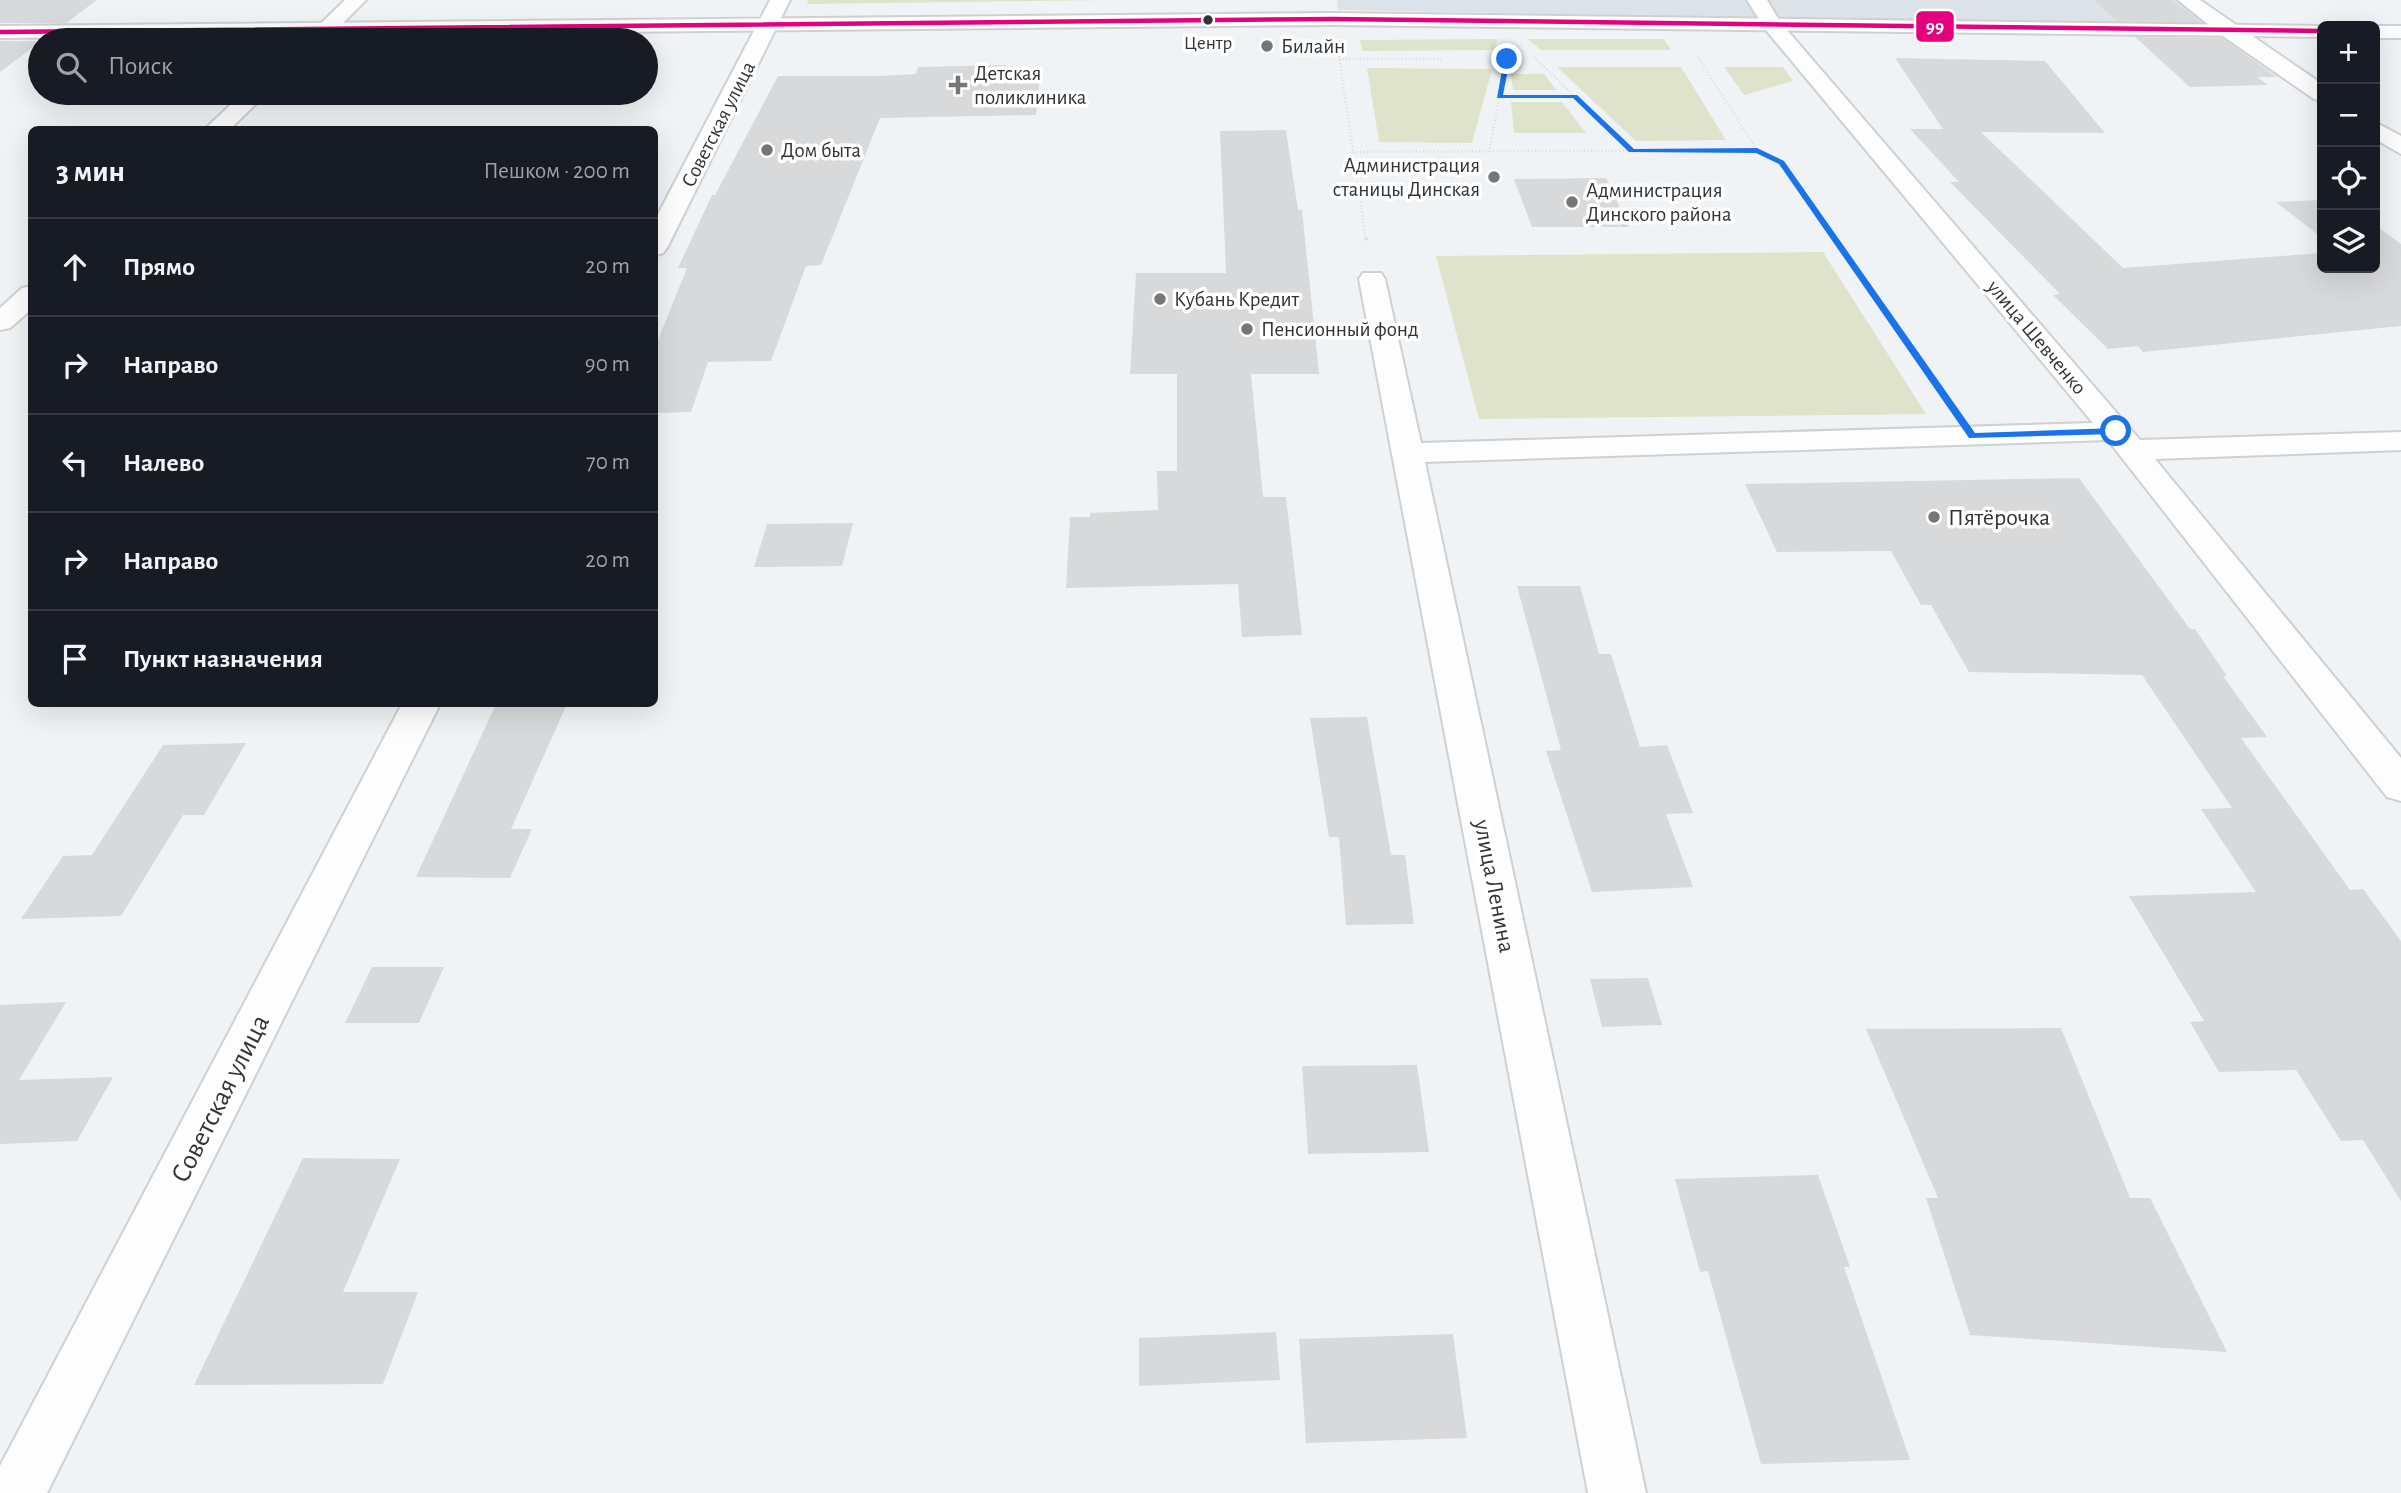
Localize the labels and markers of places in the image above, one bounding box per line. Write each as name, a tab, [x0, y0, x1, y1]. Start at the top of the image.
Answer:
marker: Центр	[1201, 13, 1215, 27]
place label: Центр	[1184, 34, 1232, 53]
place label: Билайн	[1281, 36, 1345, 57]
marker: Билайн	[1259, 38, 1275, 54]
place label: Детская поликлиника	[974, 63, 1087, 108]
marker: Детская поликлиника	[948, 75, 968, 95]
place label: Дом быта	[781, 140, 861, 161]
marker: Дом быта	[759, 142, 775, 158]
place label: Администрация станицы Динская	[1333, 155, 1480, 200]
marker: Администрация станицы Динская	[1486, 169, 1502, 185]
place label: Администрация Динского района	[1586, 180, 1732, 225]
marker: Администрация Динского района	[1564, 194, 1580, 210]
place label: Кубань Кредит	[1174, 289, 1299, 310]
marker: Кубань Кредит	[1152, 291, 1168, 307]
place label: Пенсионный фонд	[1261, 319, 1419, 340]
marker: Пенсионный фонд	[1239, 321, 1255, 337]
place label: Пятёрочка	[1948, 506, 2050, 530]
marker: Пятёрочка	[1926, 509, 1942, 525]

